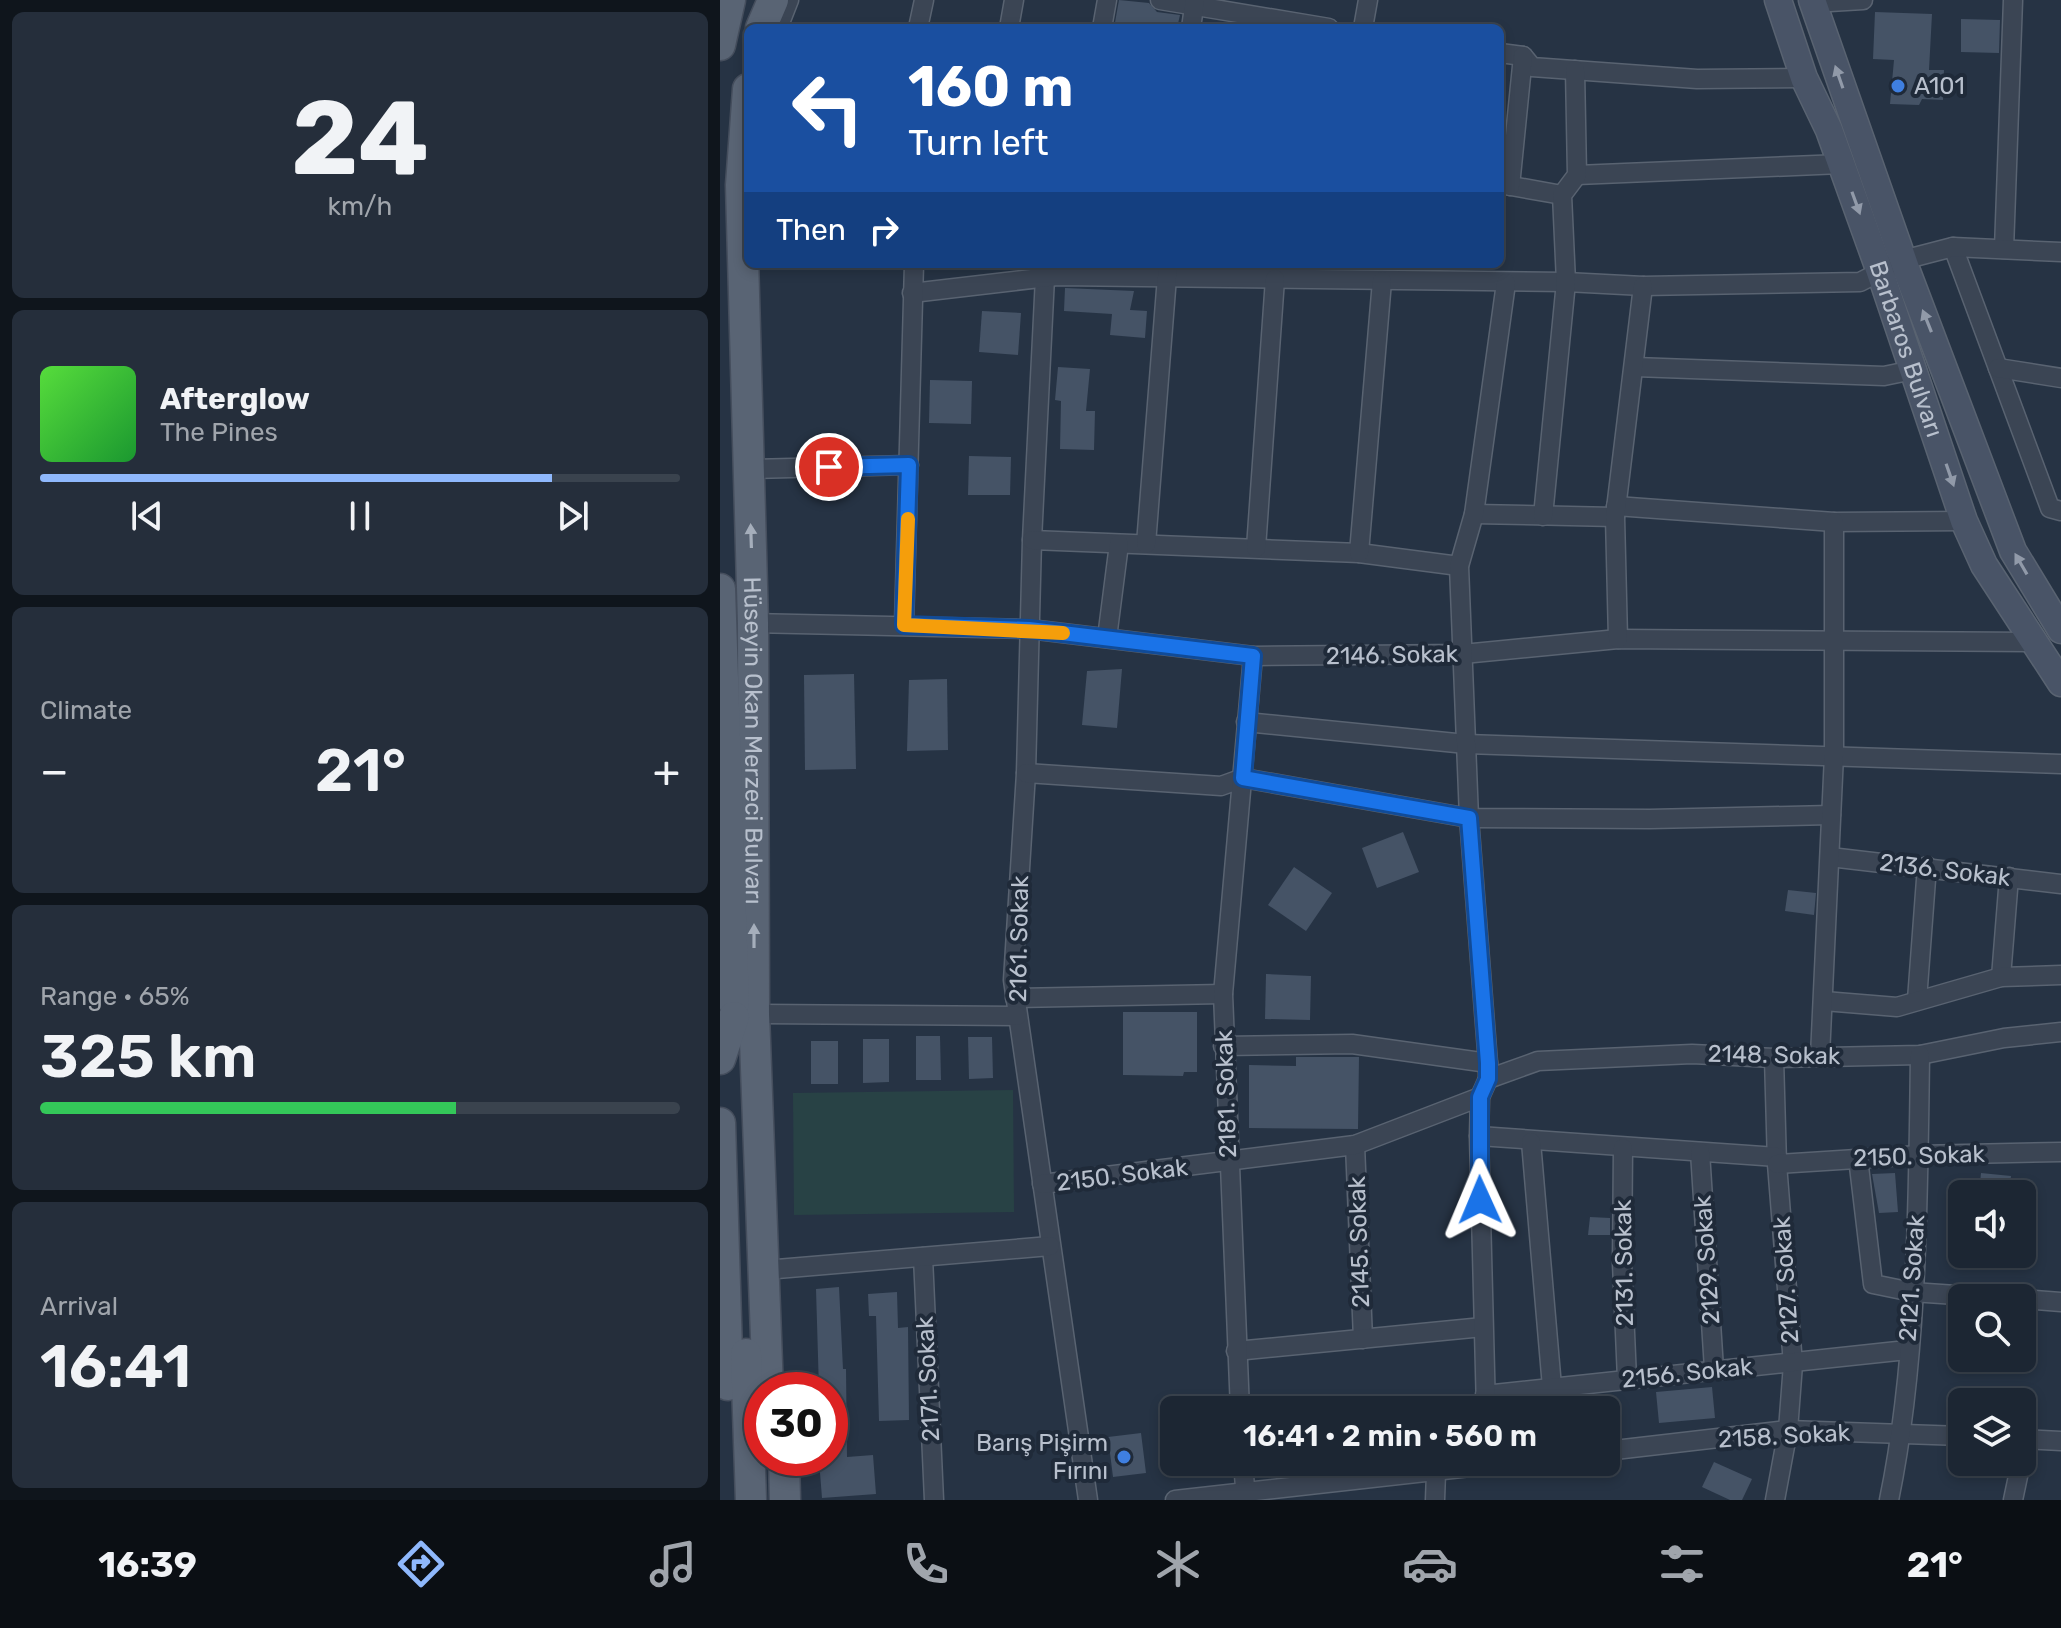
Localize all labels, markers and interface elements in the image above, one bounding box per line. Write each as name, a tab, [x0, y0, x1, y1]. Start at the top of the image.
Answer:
text: 160 m	[908, 54, 1074, 120]
icon: left	[776, 56, 880, 160]
one-way arrow	[1832, 65, 1845, 89]
place label: A101	[1914, 72, 1965, 100]
text: 24	[291, 77, 429, 200]
marker: A101	[1889, 77, 1907, 95]
text: Turn left	[908, 121, 1049, 164]
text: km/h	[328, 191, 392, 222]
one-way arrow	[1850, 192, 1862, 216]
icon: right	[862, 208, 906, 252]
text: Then	[776, 212, 846, 248]
street label: Barbaros Bulvarı	[1863, 257, 1949, 441]
one-way arrow	[1920, 309, 1933, 333]
text: Afterglow	[160, 381, 310, 417]
text: The Pines	[160, 417, 278, 448]
pin	[795, 433, 863, 501]
icon: arrive	[807, 445, 851, 489]
one-way arrow	[1945, 463, 1957, 487]
icon: previous	[125, 494, 169, 538]
icon: pause	[338, 494, 382, 538]
icon: next	[551, 494, 595, 538]
one-way arrow	[744, 523, 757, 548]
one-way arrow	[2014, 552, 2028, 575]
street label: Hüseyin Okan Merzeci Bulvarı	[738, 576, 768, 905]
street label: 2146. Sokak	[1326, 640, 1459, 670]
text: Climate	[40, 695, 132, 726]
text: 21°	[315, 735, 406, 806]
text: −	[40, 745, 69, 797]
text: +	[653, 745, 680, 797]
street label: 2136. Sokak	[1878, 848, 2013, 892]
street label: 2161. Sokak	[1004, 875, 1034, 1003]
one-way arrow	[748, 923, 760, 948]
text: Range · 65%	[40, 981, 189, 1012]
text: 325 km	[40, 1021, 256, 1092]
street label: 2181. Sokak	[1210, 1029, 1242, 1159]
street label: 2148. Sokak	[1707, 1040, 1841, 1070]
street label: 2150. Sokak	[1853, 1140, 1986, 1172]
street label: 2150. Sokak	[1055, 1153, 1190, 1197]
position arrow	[1438, 1158, 1522, 1242]
street label: 2145. Sokak	[1343, 1175, 1375, 1308]
map controls	[1948, 1180, 2036, 1476]
button: sound	[1948, 1180, 2036, 1268]
street label: 2129. Sokak	[1688, 1194, 1725, 1326]
street label: 2131. Sokak	[1609, 1199, 1639, 1327]
street label: 2121. Sokak	[1894, 1213, 1930, 1342]
street label: 2127. Sokak	[1768, 1215, 1804, 1345]
button: search	[1948, 1284, 2036, 1372]
text: Arrival	[40, 1291, 118, 1322]
street label: 2171. Sokak	[911, 1315, 945, 1442]
text: 16:41	[40, 1331, 191, 1402]
street label: 2156. Sokak	[1620, 1352, 1754, 1394]
speed limit sign: 30	[744, 1372, 848, 1476]
button: layers	[1948, 1388, 2036, 1476]
text: 16:41 · 2 min · 560 m	[1243, 1418, 1537, 1454]
street label: 2158. Sokak	[1717, 1419, 1851, 1453]
place label: Barış Pişirm Fırını	[976, 1429, 1108, 1485]
marker: Barış Pişirm Fırını	[1115, 1448, 1133, 1466]
icon: directions	[393, 1536, 449, 1592]
icon: music	[645, 1536, 701, 1592]
icon: phone	[898, 1536, 954, 1592]
icon: climate	[1150, 1536, 1206, 1592]
icon: car	[1402, 1536, 1458, 1592]
icon: filters	[1654, 1536, 1710, 1592]
text: 16:39	[98, 1543, 197, 1586]
text: 21°	[1907, 1543, 1963, 1586]

